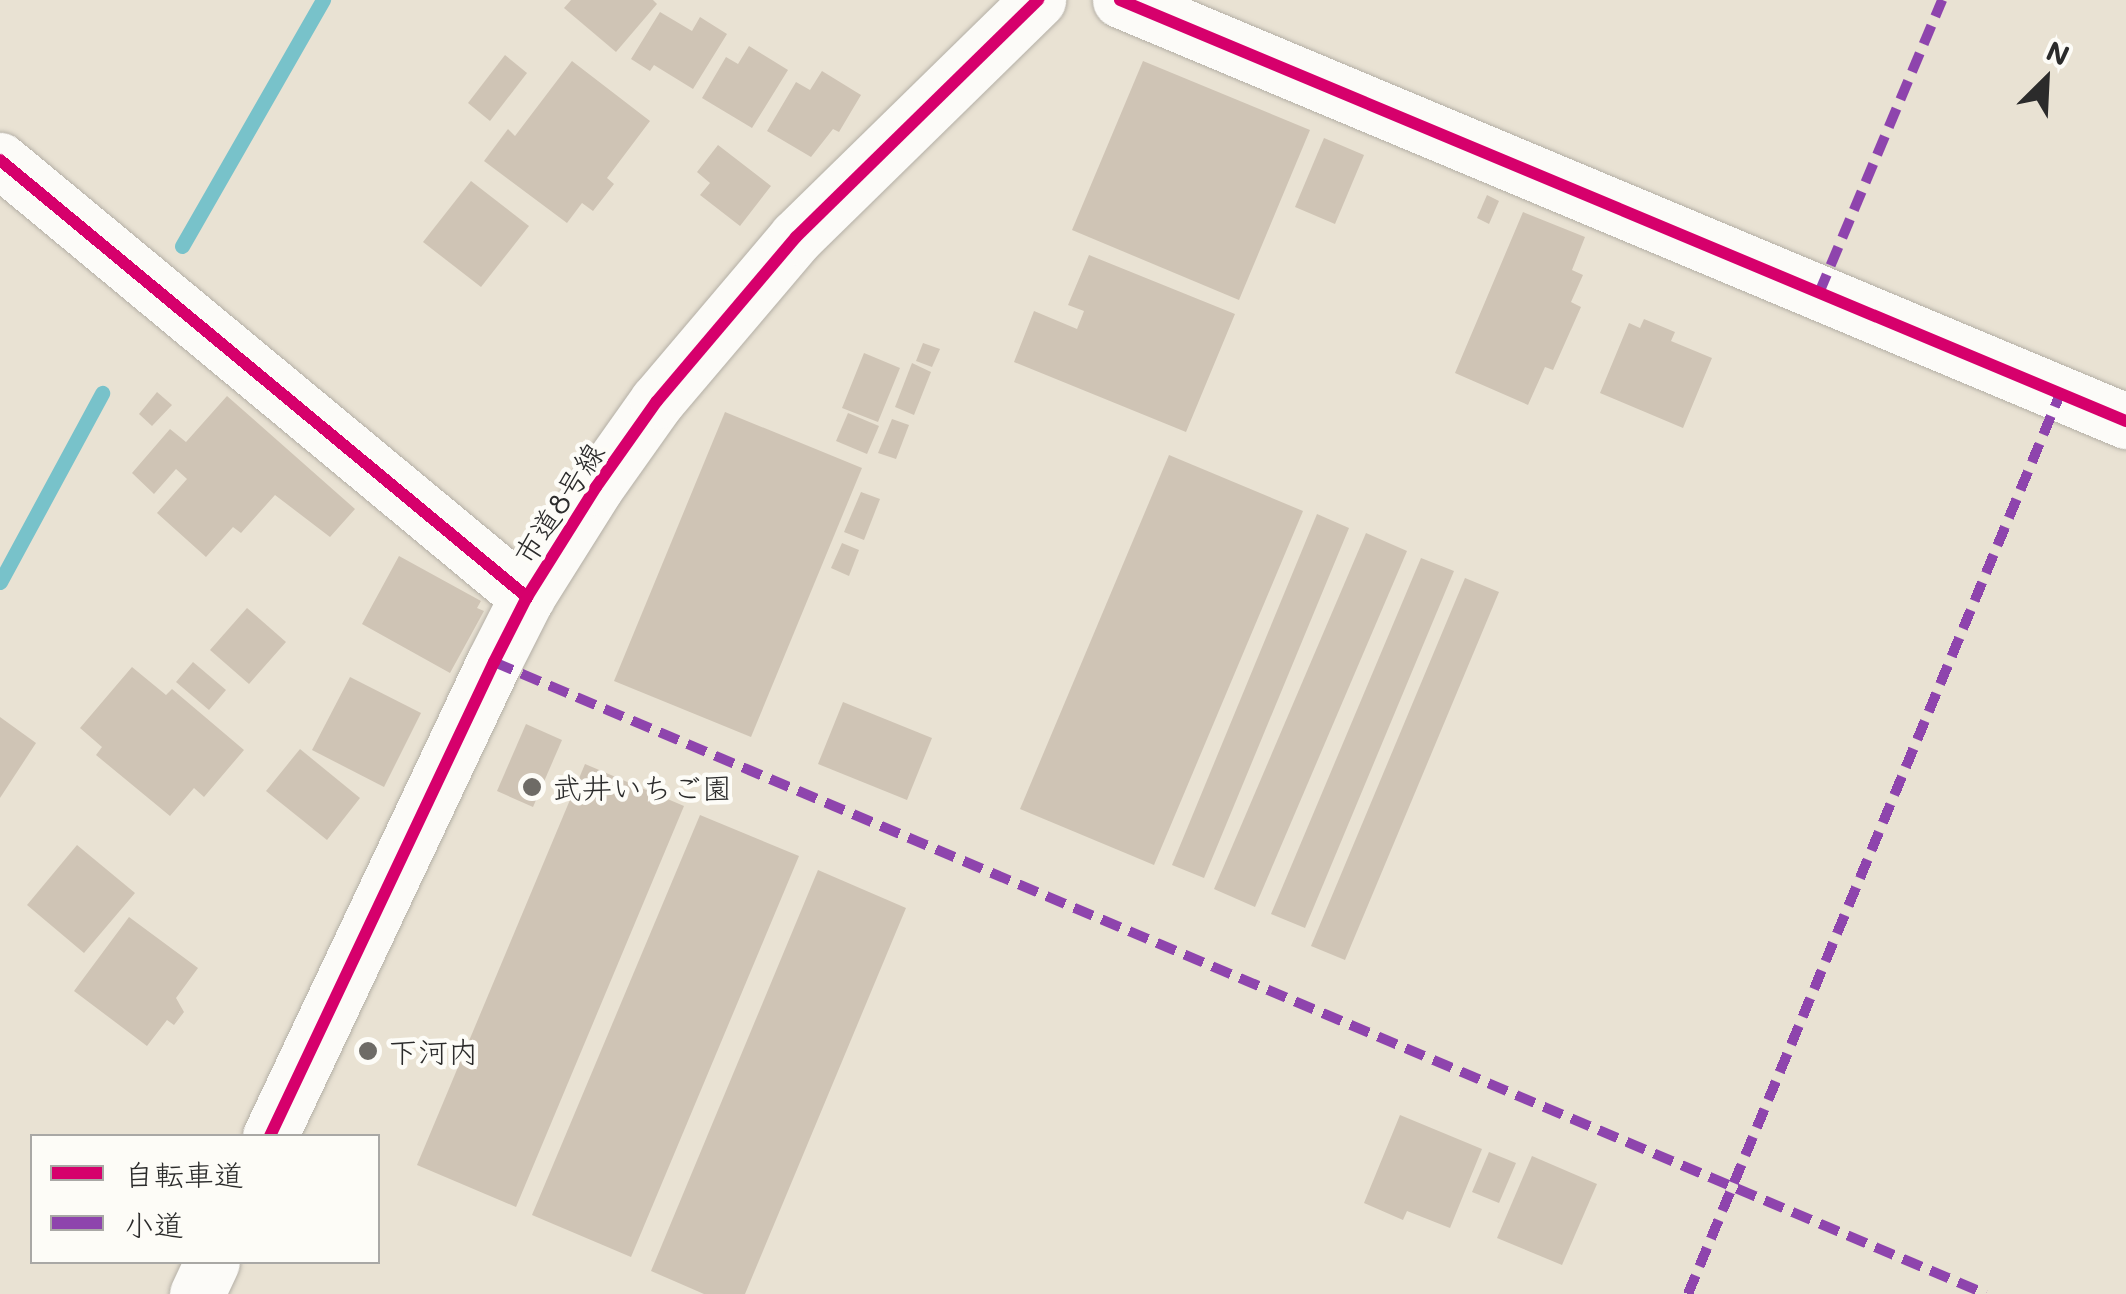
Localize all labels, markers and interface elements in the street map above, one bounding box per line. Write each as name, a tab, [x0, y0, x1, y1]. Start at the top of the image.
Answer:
north arrow	[1996, 30, 2096, 130]
text: N	[2041, 32, 2075, 73]
street label: 市道8号線	[505, 435, 611, 571]
place label: 武井いちご園	[552, 769, 732, 805]
marker: 武井いちご園	[521, 776, 543, 798]
place label: 下河内	[388, 1033, 478, 1069]
marker: 下河内	[357, 1040, 379, 1062]
legend	[30, 1134, 380, 1264]
text: 自転車道	[124, 1154, 244, 1194]
text: 小道	[124, 1204, 184, 1244]

